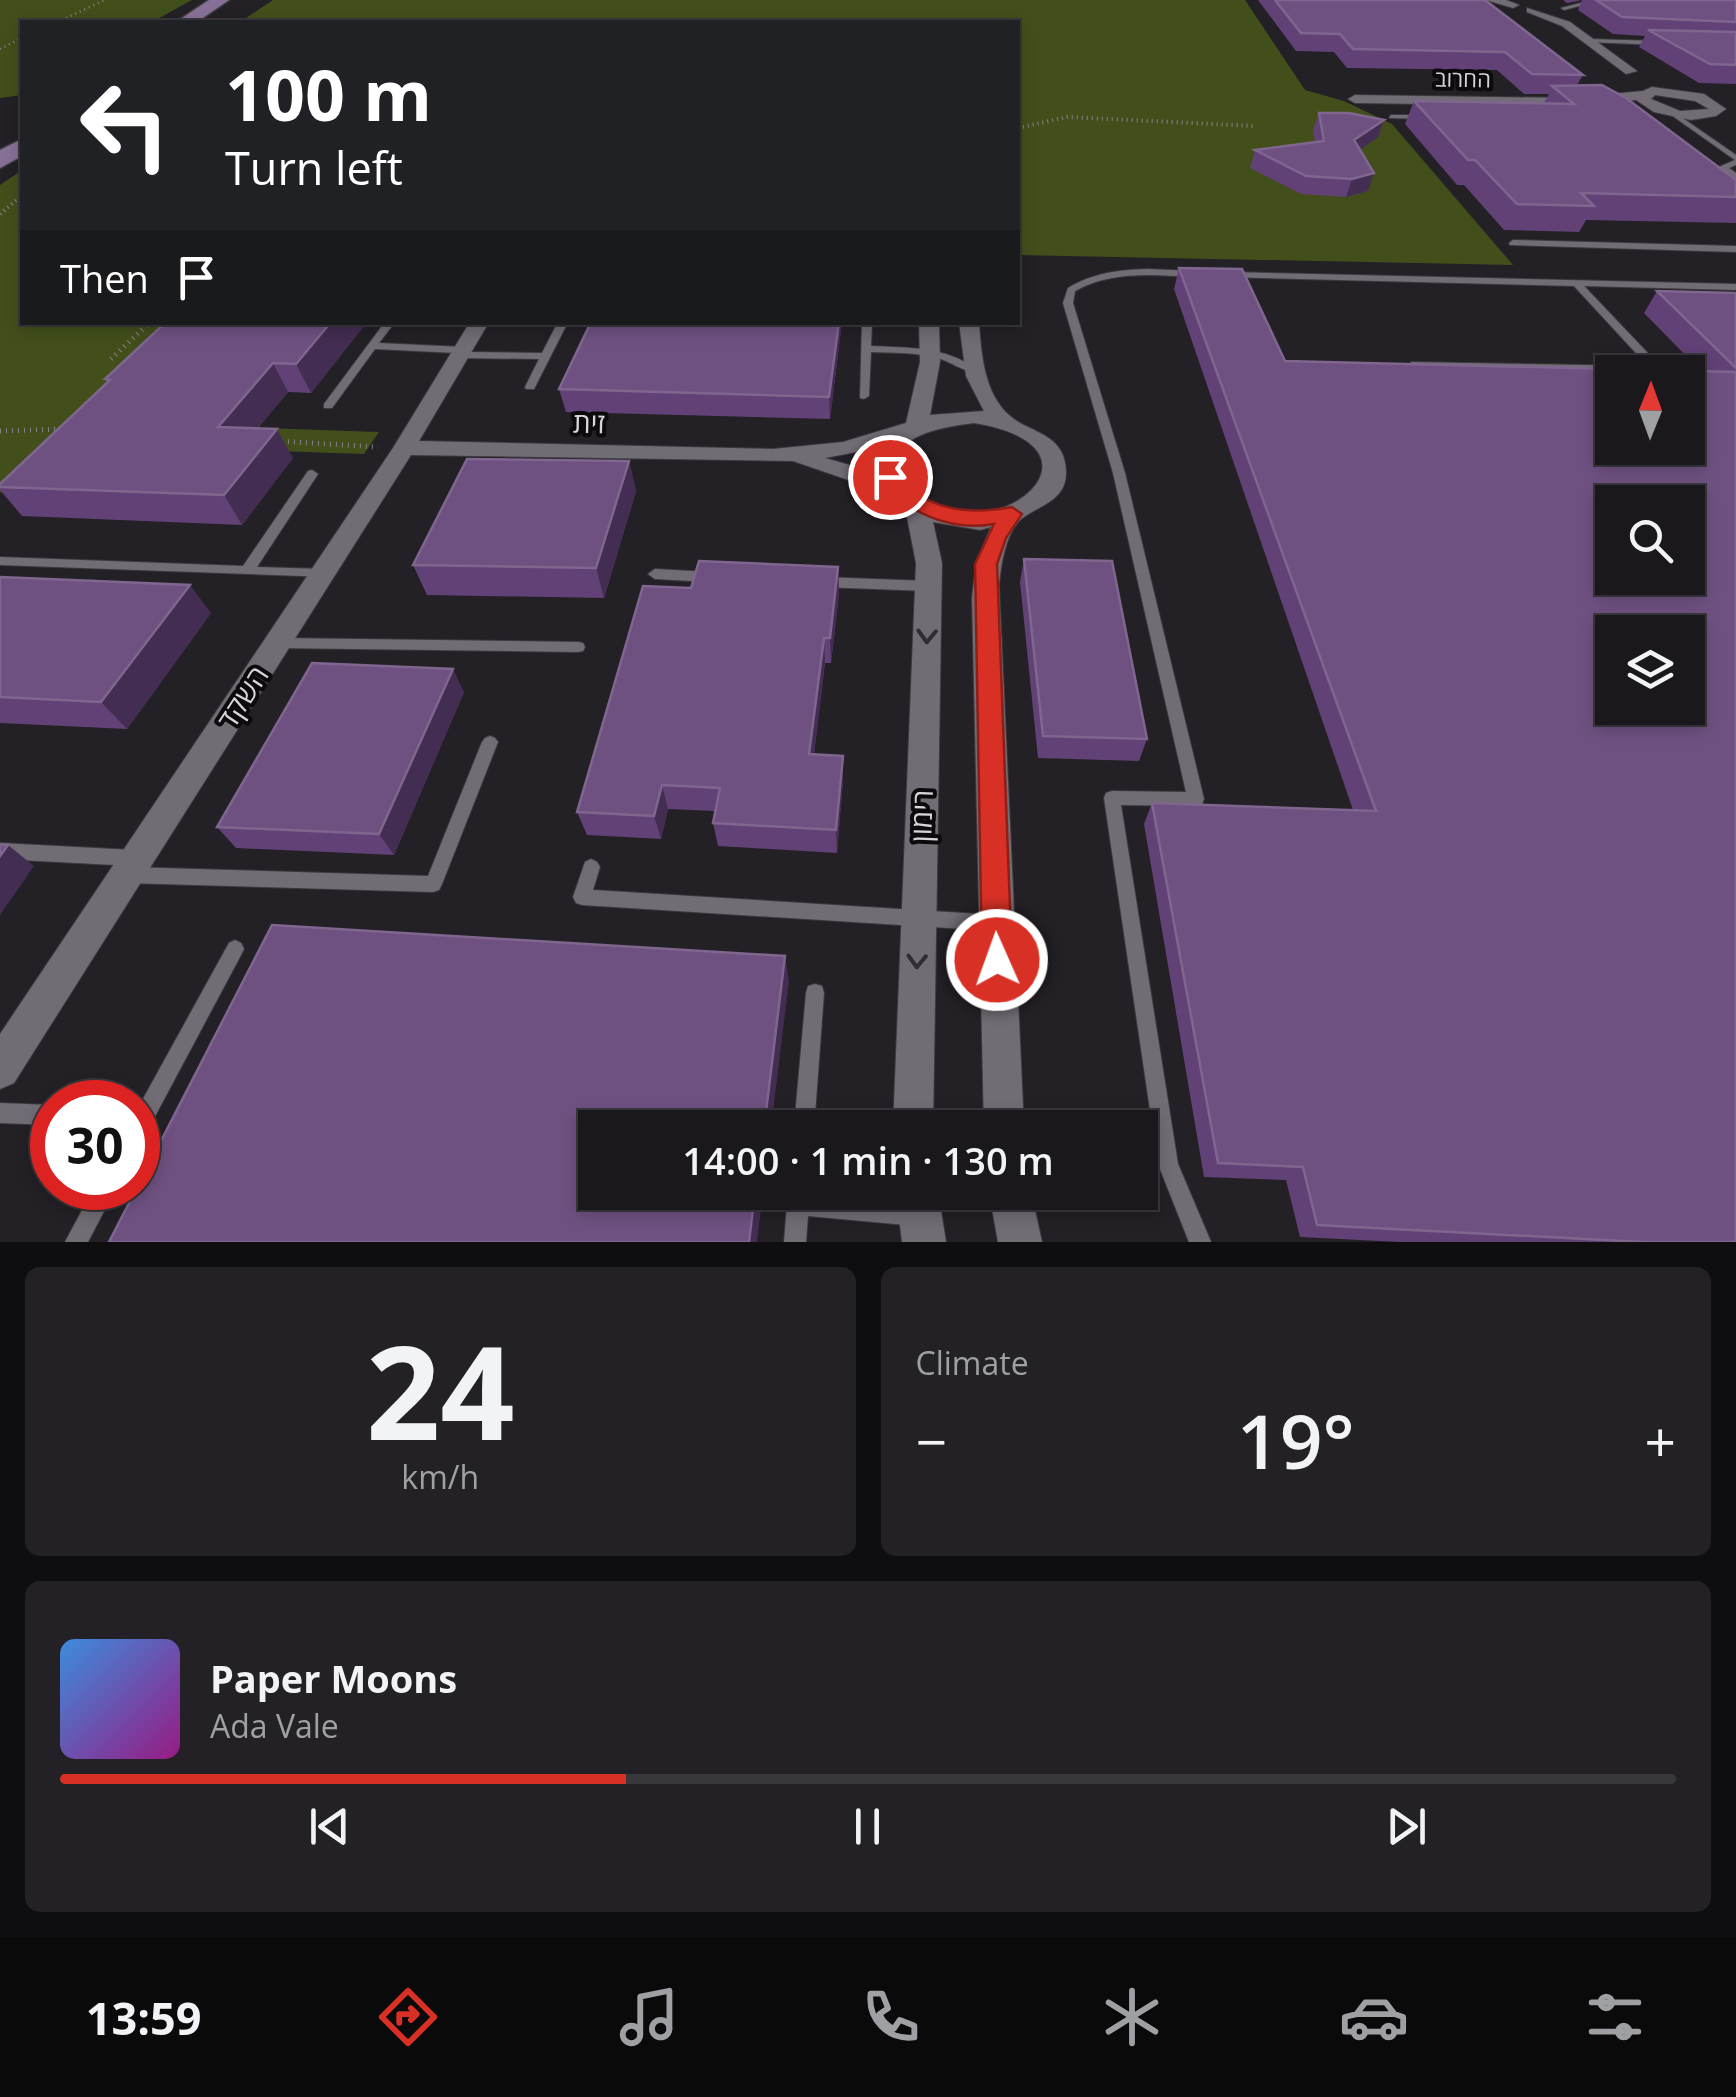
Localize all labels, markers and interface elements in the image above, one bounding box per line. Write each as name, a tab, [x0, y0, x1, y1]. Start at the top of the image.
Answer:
text: 100 m	[225, 46, 432, 142]
icon: left	[60, 60, 190, 190]
street label: החרוב	[1435, 63, 1491, 93]
text: Turn left	[225, 137, 403, 198]
icon: arrive	[169, 250, 224, 305]
text: Then	[60, 252, 149, 304]
north arrow	[1595, 355, 1705, 465]
map controls	[1595, 355, 1705, 725]
street label: זית	[573, 403, 605, 441]
pin	[848, 435, 933, 520]
icon: arrive	[863, 450, 918, 505]
button: search	[1595, 485, 1705, 595]
button: layers	[1595, 615, 1705, 725]
one-way arrow	[917, 629, 938, 645]
street label: השקד	[208, 658, 276, 736]
street label: רימון	[901, 789, 941, 843]
position arrow	[945, 908, 1049, 1012]
one-way arrow	[906, 954, 927, 970]
speed limit sign: 30	[30, 1080, 160, 1210]
text: 14:00 · 1 min · 130 m	[682, 1134, 1054, 1186]
text: 24	[366, 1301, 515, 1478]
text: Climate	[916, 1341, 1029, 1384]
text: 19°	[1237, 1389, 1355, 1491]
text: −	[916, 1403, 947, 1478]
text: +	[1645, 1403, 1676, 1478]
text: km/h	[401, 1455, 479, 1498]
text: Paper Moons	[210, 1652, 457, 1704]
text: Ada Vale	[210, 1704, 339, 1747]
icon: previous	[302, 1799, 357, 1854]
icon: pause	[840, 1799, 895, 1854]
icon: next	[1379, 1799, 1434, 1854]
icon: directions	[373, 1982, 443, 2052]
icon: music	[614, 1982, 684, 2052]
icon: phone	[856, 1982, 926, 2052]
icon: climate	[1097, 1982, 1167, 2052]
icon: car	[1339, 1982, 1409, 2052]
icon: filters	[1580, 1982, 1650, 2052]
text: 13:59	[86, 1987, 201, 2048]

